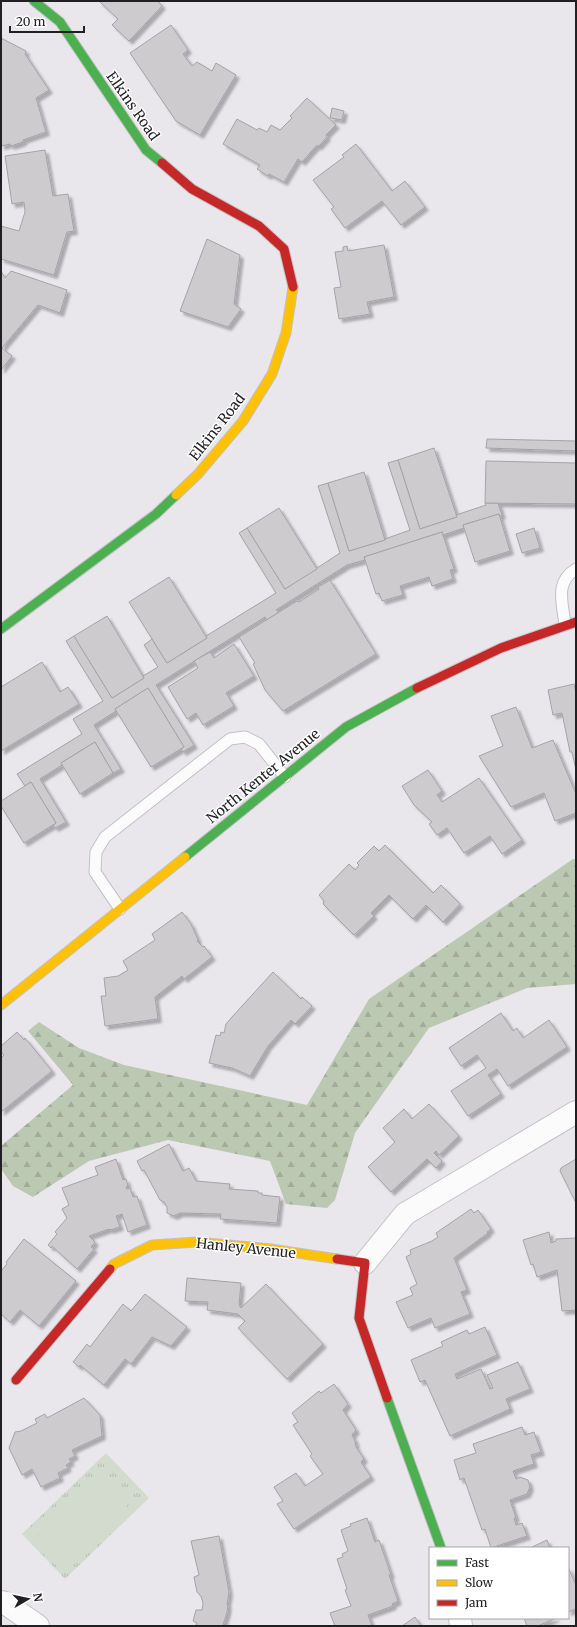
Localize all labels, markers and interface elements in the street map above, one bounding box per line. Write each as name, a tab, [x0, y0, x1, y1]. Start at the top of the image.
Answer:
scale bar	[10, 8, 84, 34]
text: 20 m	[16, 14, 45, 29]
street label: Elkins Road	[103, 68, 164, 145]
street label: Elkins Road	[185, 389, 249, 464]
street label: North Kenter Avenue	[203, 725, 323, 827]
street label: Hanley Avenue	[195, 1234, 297, 1262]
legend	[429, 1547, 569, 1619]
text: Fast	[465, 1555, 489, 1570]
text: Slow	[465, 1575, 494, 1590]
north arrow	[8, 1579, 48, 1619]
text: N	[30, 1592, 46, 1603]
text: Jam	[464, 1595, 488, 1610]

